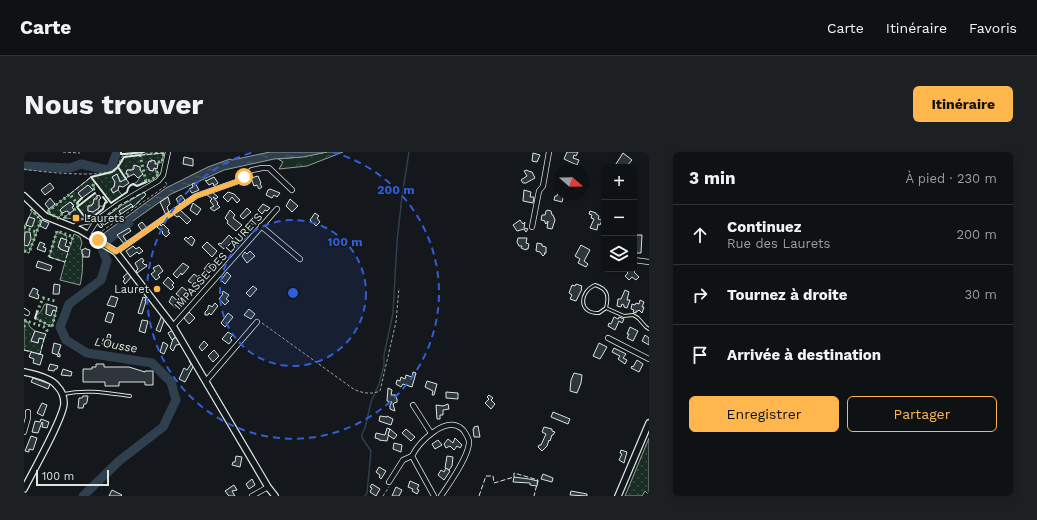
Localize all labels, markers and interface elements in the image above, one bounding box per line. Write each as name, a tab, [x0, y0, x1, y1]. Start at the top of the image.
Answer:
text: Carte	[20, 16, 71, 39]
text: Carte	[827, 20, 864, 36]
text: Itinéraire	[886, 20, 947, 36]
text: Favoris	[969, 20, 1017, 36]
button: Itinéraire	[913, 86, 1013, 122]
text: Nous trouver	[24, 88, 203, 121]
north arrow	[553, 164, 589, 200]
map controls	[601, 164, 637, 272]
button: +	[601, 164, 637, 200]
route start	[235, 168, 253, 186]
text: 3 min	[689, 168, 735, 188]
text: À pied · 230 m	[905, 171, 997, 186]
text: 200 m	[377, 183, 415, 197]
button: −	[601, 200, 637, 236]
street label: IMPASSE DES LAURETS	[171, 210, 265, 312]
place label: Laurets	[84, 212, 125, 225]
marker: Laurets	[71, 213, 81, 223]
text: Continuez	[727, 218, 801, 236]
icon: ahead	[689, 224, 711, 246]
text: 200 m	[956, 227, 997, 242]
route end	[89, 231, 107, 249]
text: 100 m	[327, 235, 363, 249]
button: layers	[601, 236, 637, 272]
text: Rue des Laurets	[727, 236, 830, 251]
place label: Lauret	[114, 283, 149, 296]
marker: Lauret	[152, 284, 162, 294]
icon: right	[689, 284, 711, 306]
centre of rings	[286, 286, 300, 300]
text: Tournez à droite	[727, 286, 847, 304]
text: 30 m	[965, 287, 997, 302]
water label: L'Ousse	[93, 334, 139, 356]
icon: arrive	[689, 344, 711, 366]
text: Arrivée à destination	[727, 346, 881, 364]
button: Enregistrer	[689, 396, 839, 432]
button: Partager	[847, 396, 997, 432]
scale bar	[36, 468, 109, 487]
text: 100 m	[42, 470, 74, 483]

